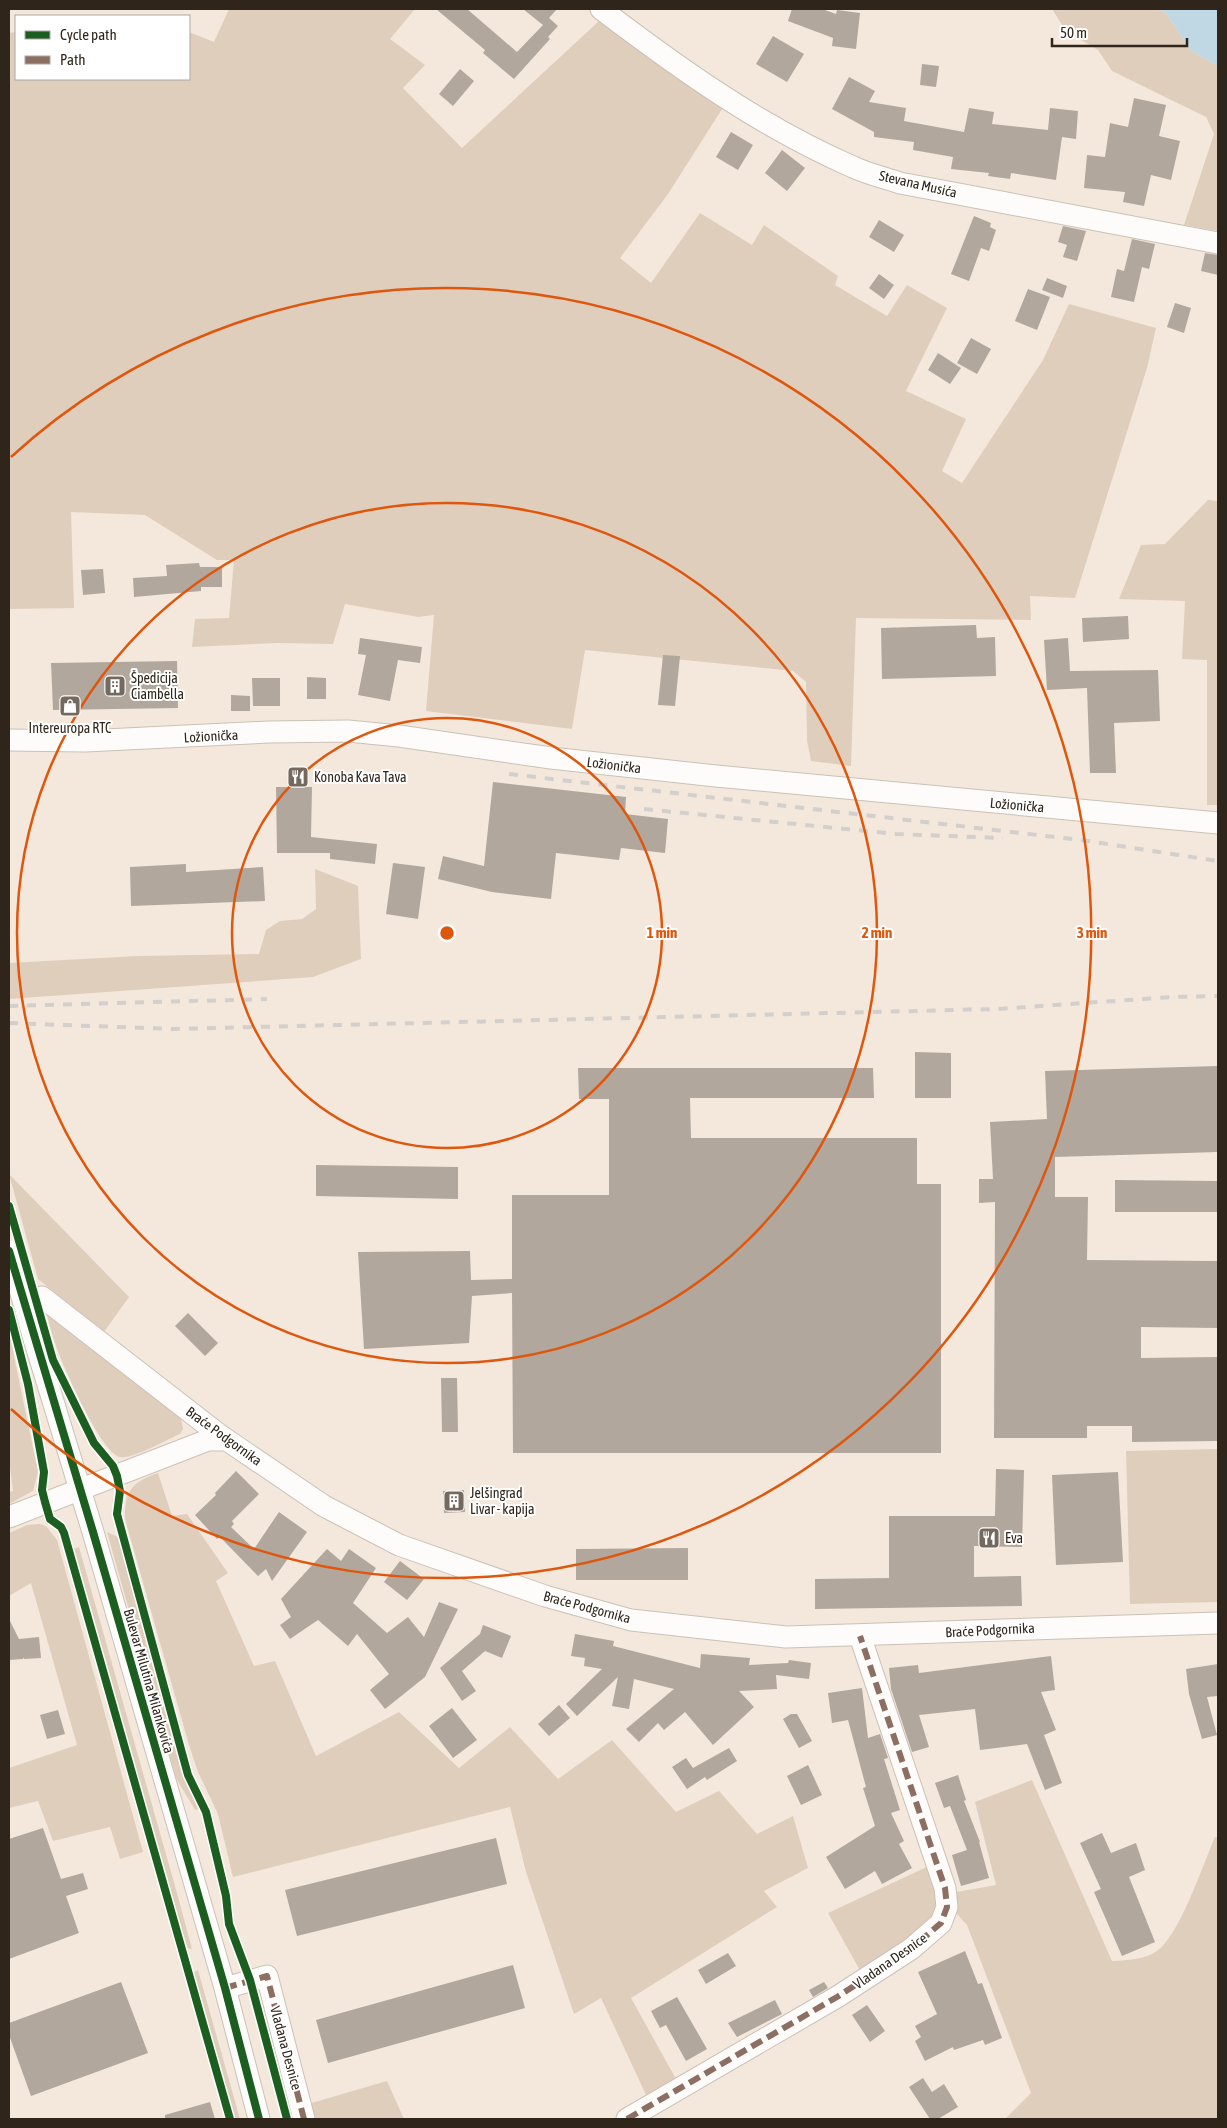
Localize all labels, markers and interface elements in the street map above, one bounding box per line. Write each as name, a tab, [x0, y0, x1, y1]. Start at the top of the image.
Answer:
legend	[15, 15, 190, 80]
scale bar	[1052, 15, 1187, 47]
text: 50 m	[1060, 24, 1087, 41]
text: Cycle path	[60, 26, 117, 43]
text: Path	[60, 51, 86, 68]
street label: Stevana Musića	[878, 167, 958, 201]
place label: Špedicija Ciambella	[131, 670, 184, 702]
building icon: Špedicija Ciambella	[103, 674, 127, 698]
shop icon: Intereuropa RTC	[58, 694, 82, 718]
place label: Intereuropa RTC	[29, 720, 112, 736]
street label: Ložionička	[183, 727, 239, 745]
street label: Ložionička	[586, 754, 642, 776]
restaurant icon: Konoba Kava Tava	[286, 765, 310, 789]
place label: Konoba Kava Tava	[314, 769, 407, 785]
street label: Ložionička	[989, 795, 1045, 815]
centre of rings	[438, 924, 456, 942]
text: 1 min	[647, 924, 677, 941]
text: 2 min	[862, 924, 892, 941]
text: 3 min	[1077, 924, 1107, 941]
street label: Braće Podgornika	[183, 1403, 265, 1469]
place label: Jelšingrad Livar - kapija	[470, 1485, 535, 1517]
building icon: Jelšingrad Livar - kapija	[442, 1489, 466, 1513]
restaurant icon: Eva	[977, 1526, 1001, 1550]
place label: Eva	[1005, 1530, 1023, 1546]
street label: Braće Podgornika	[542, 1588, 632, 1626]
street label: Bulevar Milutina Milankovića	[121, 1607, 177, 1755]
street label: Braće Podgornika	[945, 1620, 1035, 1640]
street label: Vladana Desnice	[850, 1930, 930, 1992]
street label: Vladana Desnice	[267, 2004, 305, 2092]

